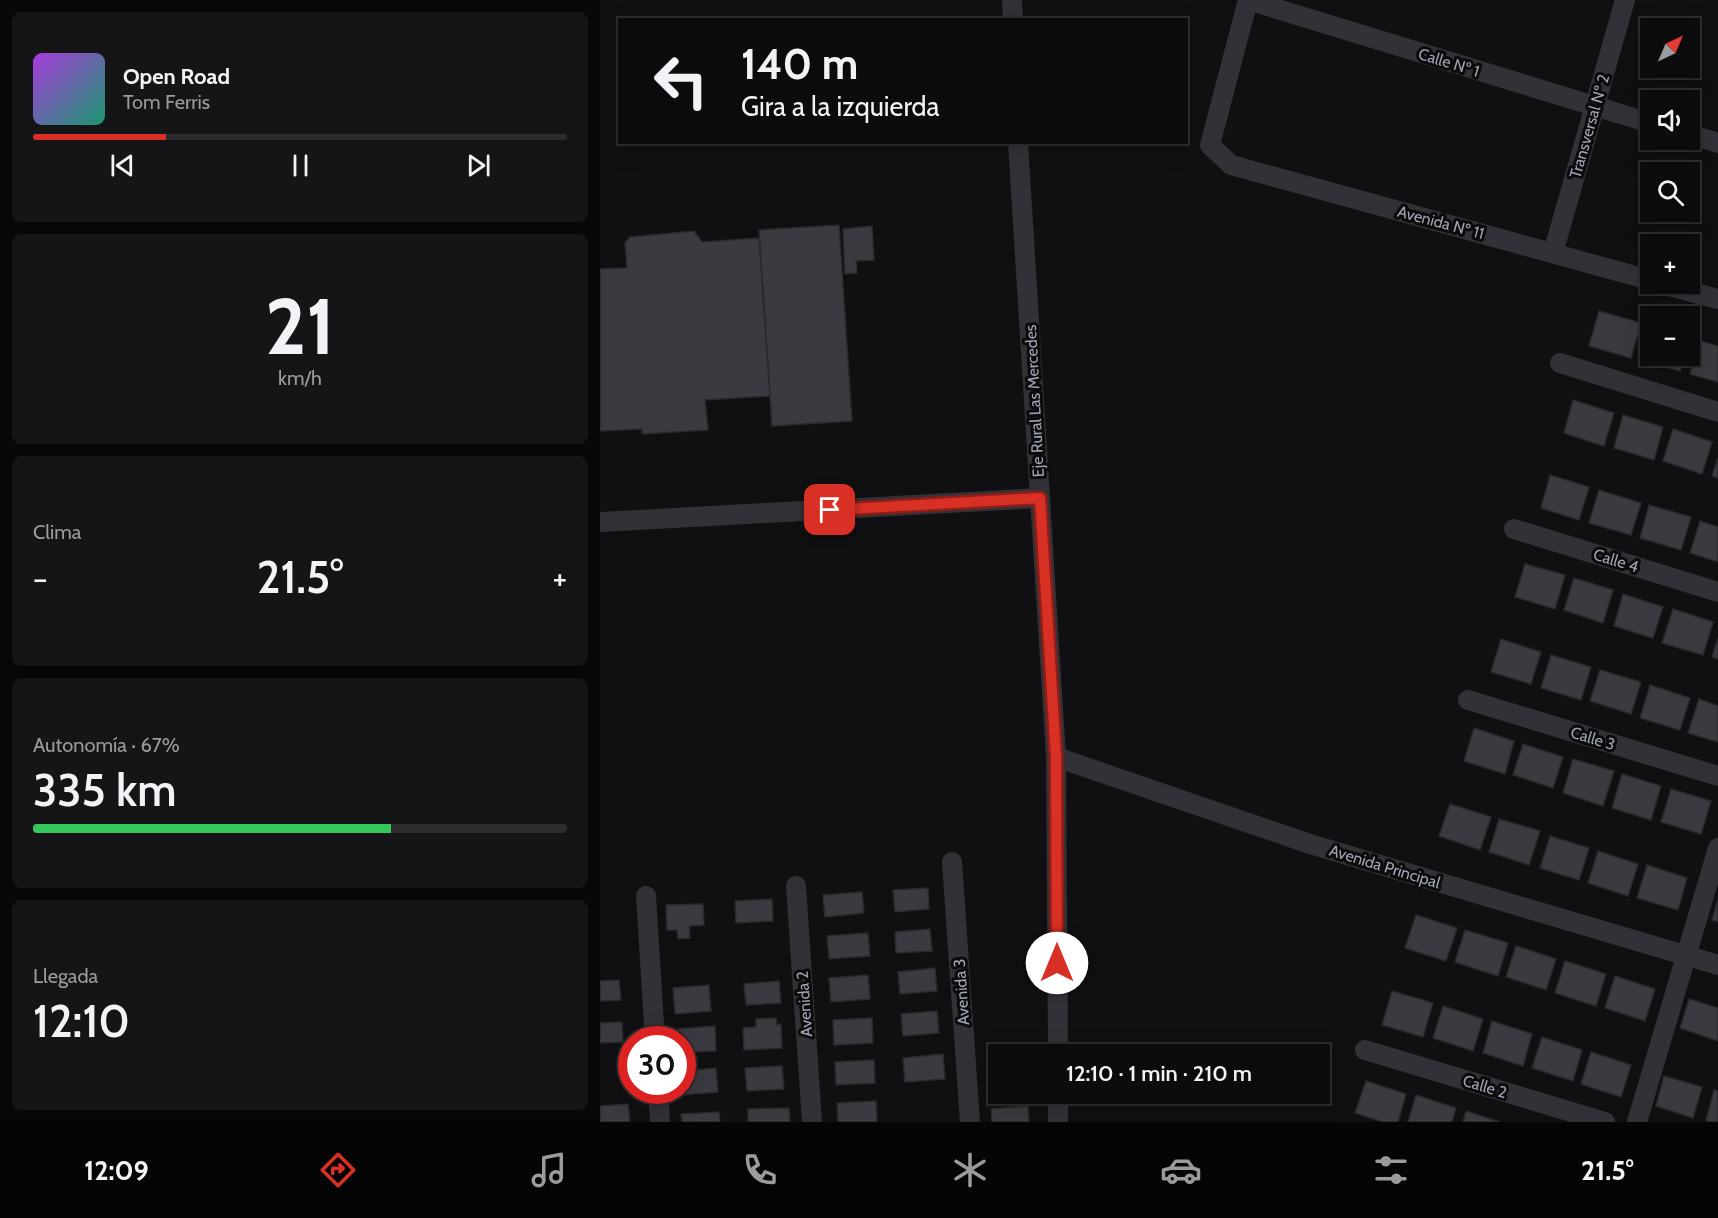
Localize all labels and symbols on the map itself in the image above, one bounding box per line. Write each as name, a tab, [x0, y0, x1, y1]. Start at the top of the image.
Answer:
north arrow	[1640, 18, 1700, 78]
street label: Calle Nº 1	[1416, 44, 1482, 81]
street label: Transversal Nº 2	[1566, 72, 1613, 180]
street label: Avenida Nº 11	[1395, 202, 1486, 243]
street label: Eje Rural Las Mercedes	[1021, 324, 1048, 478]
pin	[804, 484, 855, 535]
street label: Calle 4	[1591, 545, 1641, 576]
street label: Calle 3	[1568, 723, 1617, 754]
street label: Avenida Principal	[1327, 841, 1443, 892]
position arrow	[1025, 931, 1089, 995]
street label: Avenida 3	[950, 958, 973, 1026]
street label: Avenida 2	[793, 970, 816, 1038]
speed limit sign: 30	[618, 1026, 696, 1104]
street label: Calle 2	[1460, 1071, 1509, 1102]

